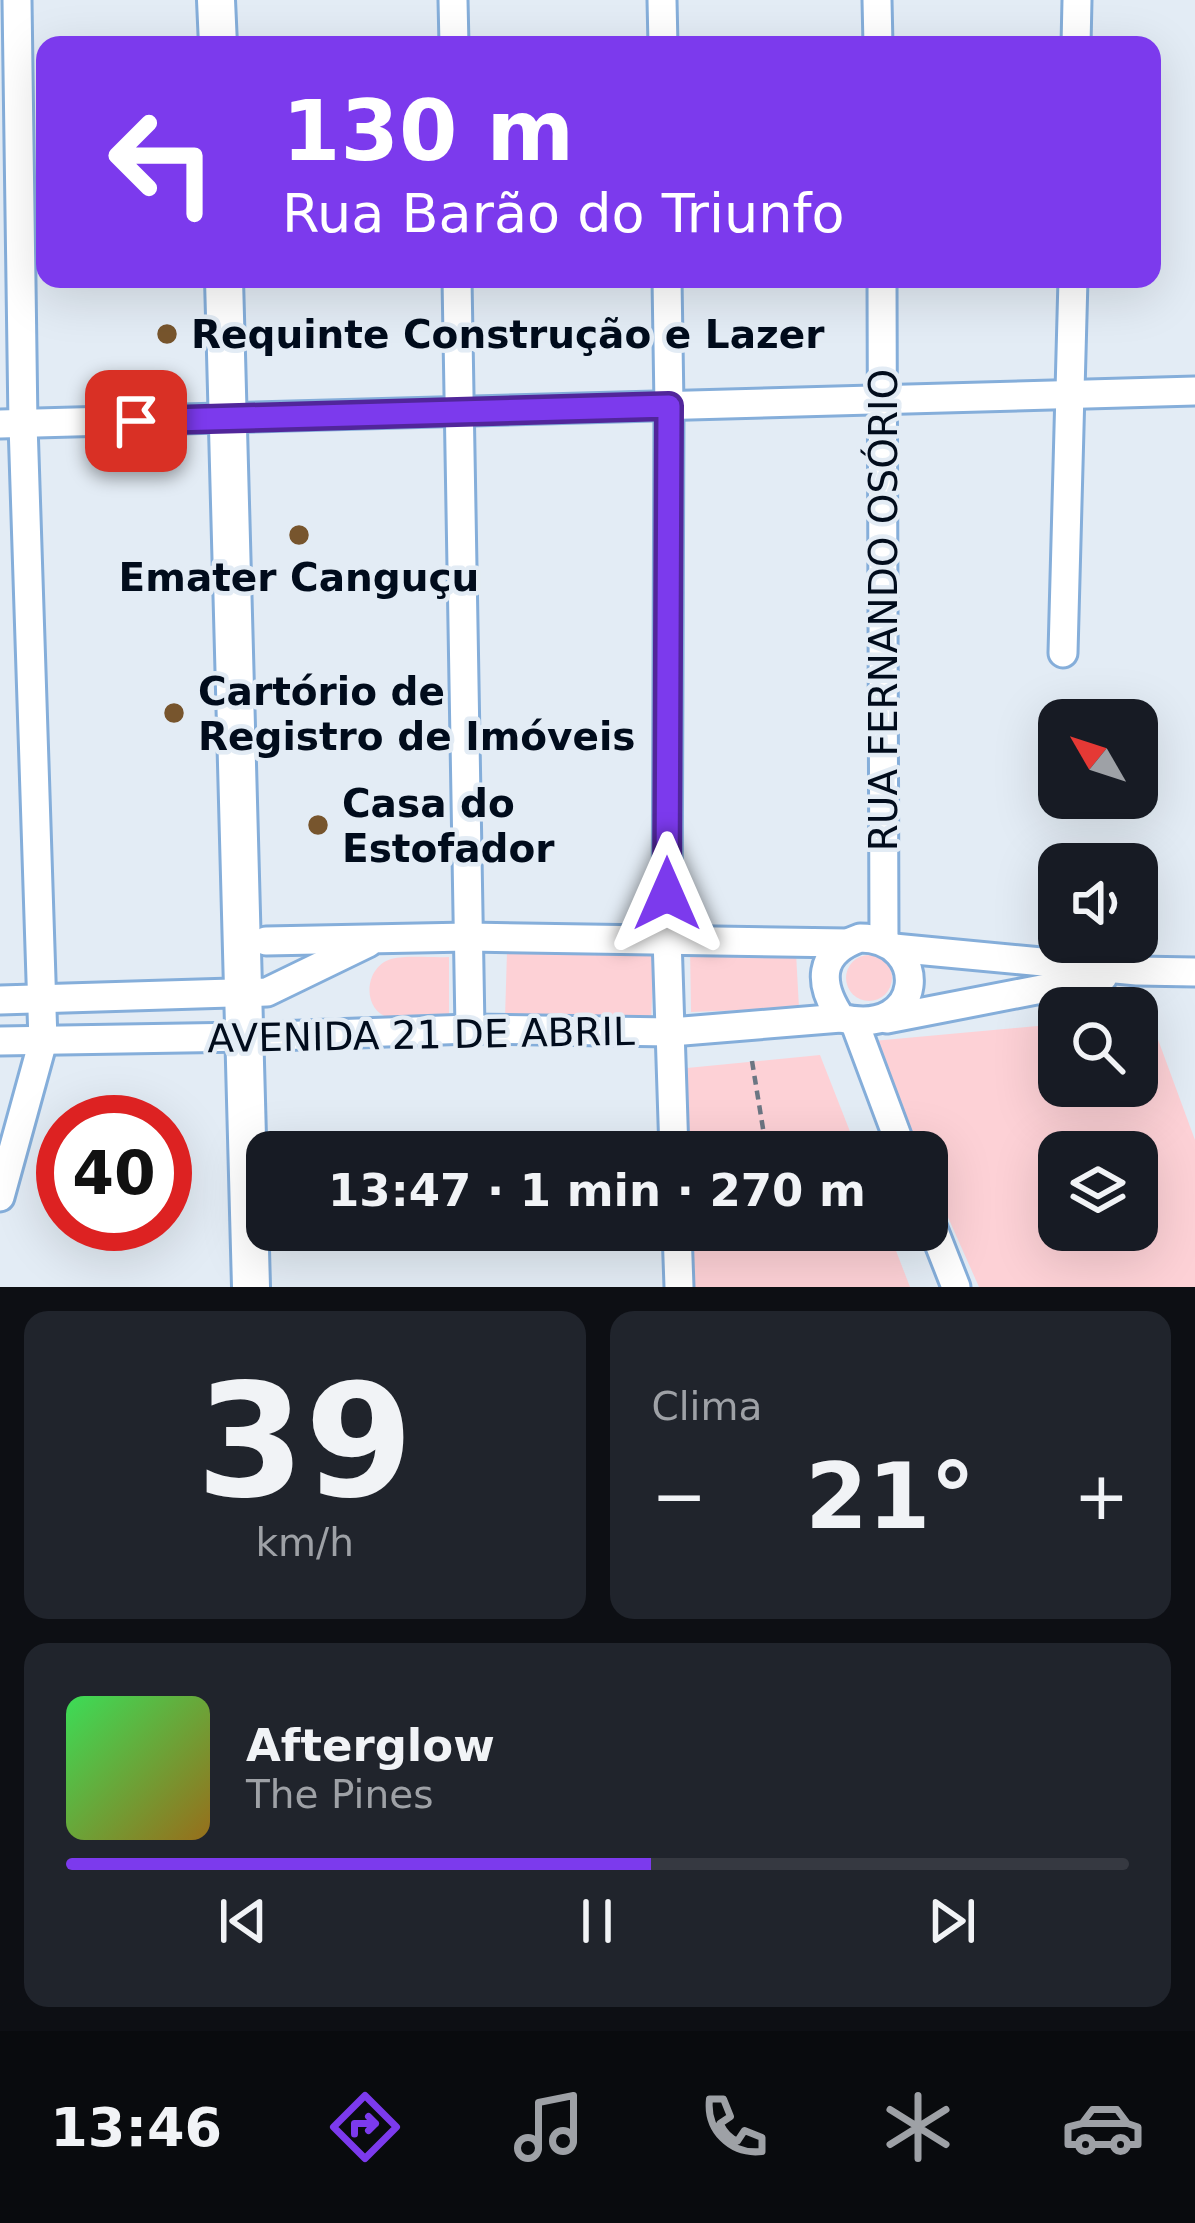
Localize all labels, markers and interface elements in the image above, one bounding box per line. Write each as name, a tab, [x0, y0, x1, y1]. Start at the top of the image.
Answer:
text: 130 m	[282, 82, 574, 180]
icon: left	[84, 84, 240, 240]
text: Rua Barão do Triunfo	[282, 182, 844, 245]
place label: Requinte Construção e Lazer	[191, 312, 825, 357]
marker: Requinte Construção e Lazer	[154, 321, 180, 347]
street label: RUA FERNANDO OSÓRIO	[860, 369, 906, 851]
pin	[85, 370, 187, 472]
icon: arrive	[103, 388, 169, 454]
marker: Emater Canguçu	[286, 522, 312, 548]
place label: Emater Canguçu	[119, 555, 479, 600]
place label: Cartório de Registro de Imóveis	[198, 669, 636, 759]
north arrow	[1038, 699, 1158, 819]
map controls	[1038, 699, 1158, 1251]
marker: Cartório de Registro de Imóveis	[161, 700, 187, 726]
place label: Casa do Estofador	[342, 781, 555, 871]
marker: Casa do Estofador	[305, 812, 331, 838]
position arrow	[604, 831, 730, 957]
button: sound	[1038, 843, 1158, 963]
button: search	[1038, 987, 1158, 1107]
street label: AVENIDA 21 DE ABRIL	[207, 1009, 635, 1061]
speed limit sign: 40	[36, 1095, 192, 1251]
button: layers	[1038, 1131, 1158, 1251]
text: 13:47 · 1 min · 270 m	[328, 1164, 866, 1217]
text: 39	[196, 1351, 413, 1533]
text: Clima	[652, 1384, 762, 1429]
text: 21°	[805, 1444, 975, 1549]
text: −	[652, 1458, 707, 1535]
text: +	[1074, 1458, 1129, 1535]
text: km/h	[256, 1520, 354, 1565]
text: Afterglow	[246, 1719, 495, 1772]
text: The Pines	[246, 1772, 433, 1817]
icon: previous	[210, 1888, 276, 1954]
icon: pause	[564, 1888, 630, 1954]
icon: next	[919, 1888, 985, 1954]
icon: directions	[323, 2085, 407, 2169]
icon: music	[507, 2085, 591, 2169]
icon: phone	[692, 2085, 776, 2169]
icon: climate	[876, 2085, 960, 2169]
icon: car	[1061, 2085, 1145, 2169]
text: 13:46	[50, 2096, 222, 2159]

